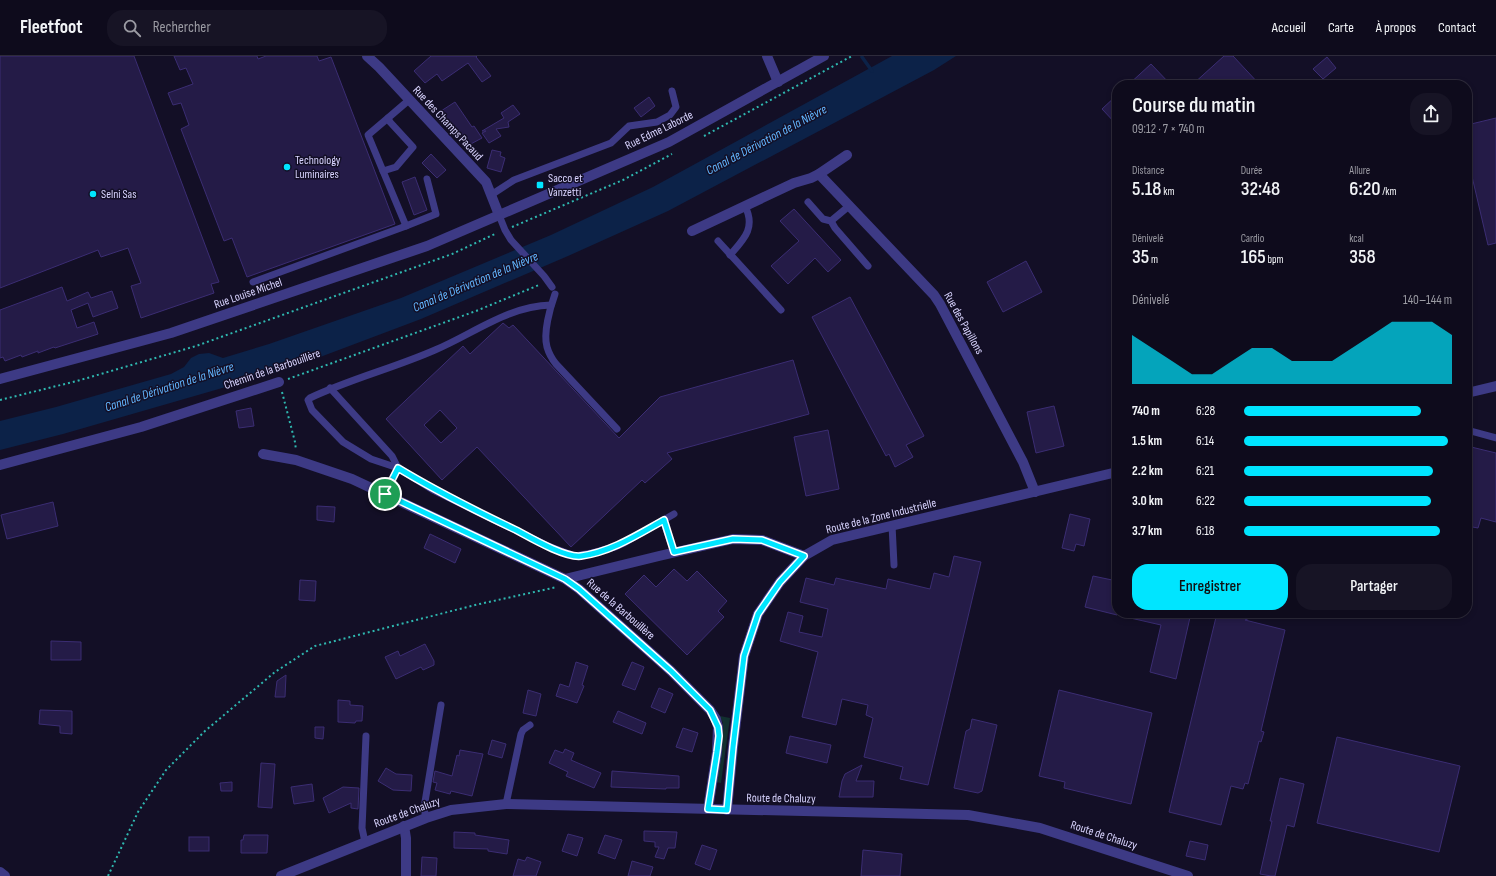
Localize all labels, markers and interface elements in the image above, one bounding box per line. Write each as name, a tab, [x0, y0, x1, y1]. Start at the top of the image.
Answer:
search box	[107, 10, 387, 46]
text: Fleetfoot	[20, 16, 83, 39]
icon: search	[121, 17, 143, 39]
text: Rechercher	[153, 18, 211, 37]
text: Accueil	[1272, 19, 1306, 36]
text: Carte	[1328, 19, 1354, 36]
text: À propos	[1376, 19, 1416, 36]
text: Contact	[1438, 19, 1476, 36]
street label: Rue des Champs Pacaud	[409, 83, 486, 164]
text: Course du matin	[1132, 92, 1255, 119]
button: share	[1410, 93, 1452, 135]
water label: Canal de Dérivation de la Nièvre	[703, 101, 830, 179]
street label: Rue Edme Laborde	[623, 107, 696, 153]
text: 09:12 · 7 × 740 m	[1132, 121, 1205, 137]
place label: Technology Luminaires	[295, 153, 341, 182]
marker: Technology Luminaires	[282, 162, 292, 172]
text: Distance	[1132, 164, 1164, 177]
text: Durée	[1241, 164, 1263, 177]
text: Allure	[1349, 164, 1370, 177]
place label: Sacco et Vanzetti	[548, 171, 583, 200]
text: 5.18	[1132, 177, 1161, 201]
text: 32:48	[1241, 177, 1280, 201]
text: 6:20	[1349, 177, 1380, 201]
marker: Sacco et Vanzetti	[535, 180, 545, 190]
text: km	[1161, 185, 1175, 198]
text: /km	[1380, 185, 1397, 198]
place label: Selni Sas	[101, 187, 137, 202]
marker: Selni Sas	[88, 189, 98, 199]
text: Dénivelé	[1132, 232, 1164, 245]
text: Cardio	[1241, 232, 1264, 245]
text: kcal	[1349, 232, 1364, 245]
text: 35	[1132, 245, 1149, 269]
text: 165	[1241, 245, 1266, 269]
text: 358	[1349, 245, 1376, 269]
water label: Canal de Dérivation de la Nièvre	[410, 248, 541, 316]
text: m	[1149, 253, 1158, 266]
text: bpm	[1266, 253, 1284, 266]
street label: Rue Louise Michel	[212, 275, 284, 312]
street label: Rue des Papillons	[940, 289, 987, 357]
text: Dénivelé	[1132, 292, 1169, 308]
text: 140–144 m	[1403, 292, 1452, 308]
street label: Chemin de la Barbouillère	[222, 346, 323, 393]
water label: Canal de Dérivation de la Nièvre	[103, 359, 236, 415]
text: 740 m	[1132, 403, 1160, 419]
text: 6:28	[1196, 403, 1215, 419]
text: 1.5 km	[1132, 433, 1162, 449]
text: 6:14	[1196, 433, 1214, 449]
text: 2.2 km	[1132, 463, 1163, 479]
text: 6:21	[1196, 463, 1214, 479]
pin	[368, 477, 402, 511]
icon: arrive	[374, 483, 396, 505]
text: 3.0 km	[1132, 493, 1163, 509]
text: 6:22	[1196, 493, 1215, 509]
street label: Route de la Zone Industrielle	[824, 495, 938, 537]
text: 3.7 km	[1132, 523, 1162, 539]
text: 6:18	[1196, 523, 1214, 539]
button: Enregistrer	[1132, 564, 1288, 610]
button: Partager	[1296, 564, 1452, 610]
street label: Rue de la Barbouillère	[583, 576, 658, 643]
street label: Route de Chaluzy	[746, 790, 816, 807]
street label: Route de Chaluzy	[372, 793, 443, 831]
street label: Route de Chaluzy	[1069, 818, 1139, 853]

